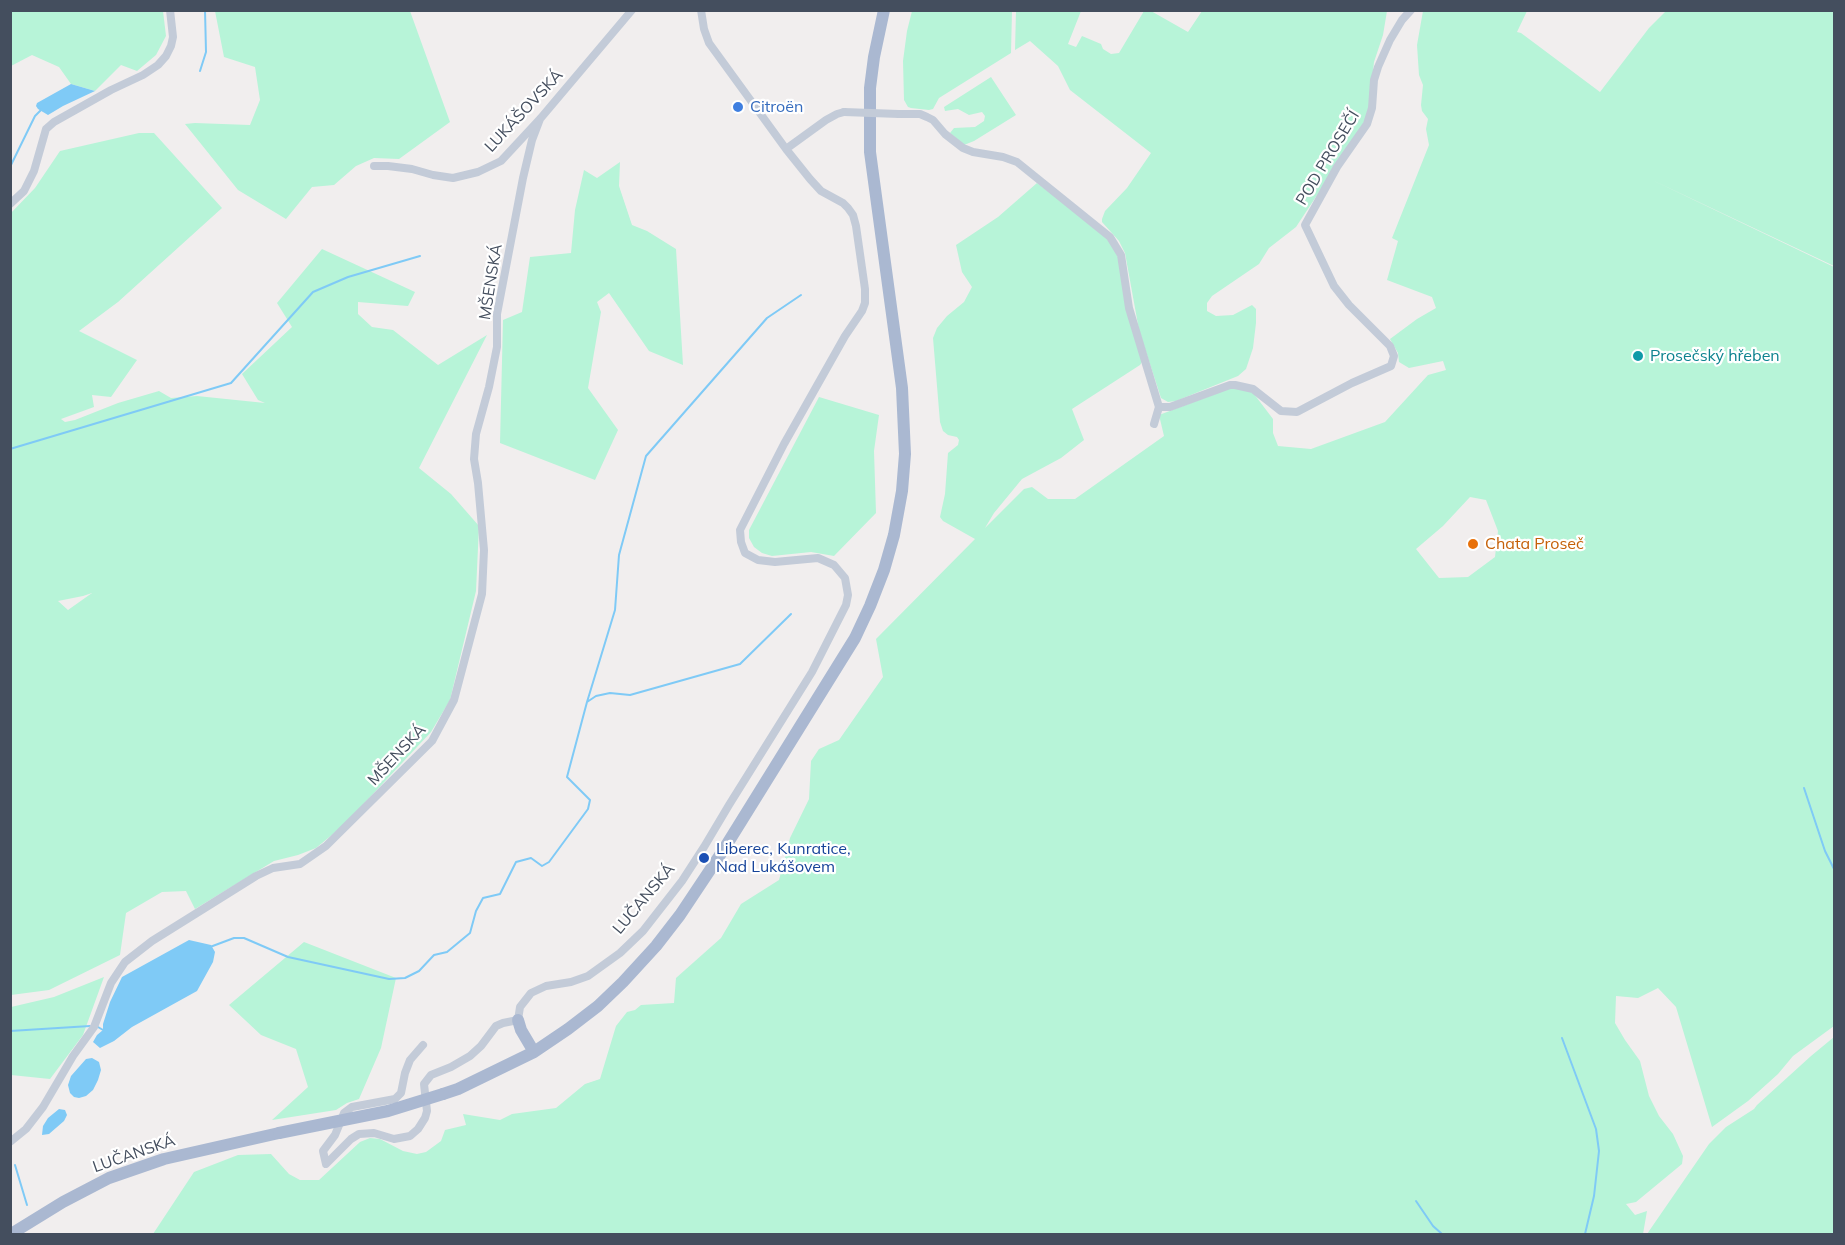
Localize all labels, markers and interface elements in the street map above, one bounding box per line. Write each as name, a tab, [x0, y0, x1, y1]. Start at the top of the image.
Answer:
street label: LUKÁŠOVSKÁ	[481, 66, 567, 156]
place label: Citroën	[750, 97, 803, 117]
marker: Citroën	[731, 100, 745, 114]
street label: POD PROSEČÍ	[1292, 107, 1364, 209]
street label: MŠENSKÁ	[476, 243, 506, 321]
place label: Prosečský hřeben	[1650, 346, 1780, 366]
marker: Prosečský hřeben	[1631, 349, 1645, 363]
place label: Chata Proseč	[1485, 534, 1584, 554]
marker: Chata Proseč	[1466, 537, 1480, 551]
street label: MŠENSKÁ	[364, 720, 430, 790]
place label: Liberec, Kunratice, Nad Lukášovem	[716, 839, 851, 877]
marker: Liberec, Kunratice, Nad Lukášovem	[697, 851, 711, 865]
street label: LUČANSKÁ	[609, 860, 679, 938]
street label: LUČANSKÁ	[90, 1131, 178, 1177]

